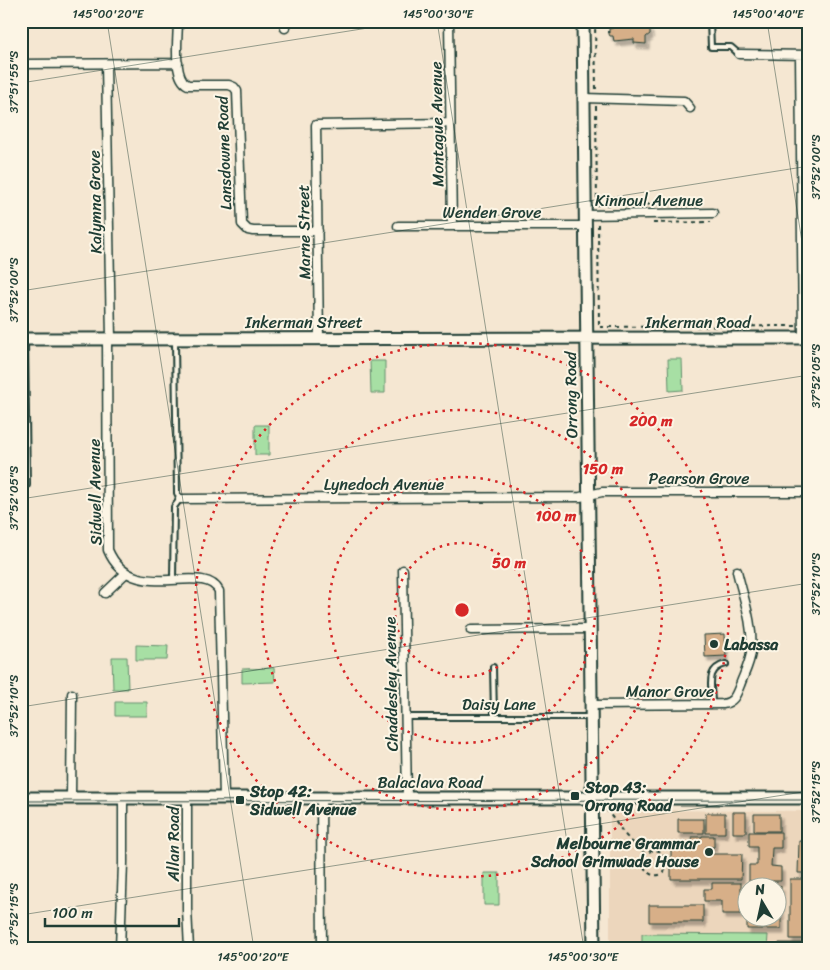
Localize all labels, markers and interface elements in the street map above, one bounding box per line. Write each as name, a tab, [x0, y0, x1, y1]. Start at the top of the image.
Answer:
text: 145°00'20"E	[73, 3, 145, 25]
text: 145°00'30"E	[403, 3, 475, 25]
text: 145°00'40"E	[732, 3, 805, 25]
text: 37°51'55"S	[3, 50, 25, 113]
street label: Montague Avenue	[421, 61, 453, 187]
street label: Lansdowne Road	[207, 94, 240, 210]
text: 37°52'00"S	[805, 134, 827, 199]
street label: Kalymna Grove	[80, 150, 110, 254]
street label: Marne Street	[289, 184, 319, 280]
street label: Kinnoul Avenue	[595, 186, 703, 215]
street label: Wenden Grove	[443, 198, 541, 227]
text: 37°52'00"S	[3, 257, 25, 322]
street label: Inkerman Street	[244, 308, 363, 337]
street label: Inkerman Road	[644, 308, 752, 337]
text: 37°52'05"S	[805, 343, 827, 408]
street label: Orrong Road	[556, 350, 586, 439]
text: 200 m	[628, 408, 673, 434]
street label: Sidwell Avenue	[80, 438, 110, 546]
text: 150 m	[583, 456, 624, 482]
street label: Pearson Grove	[649, 464, 749, 493]
text: 37°52'05"S	[3, 465, 25, 530]
street label: Lynedoch Avenue	[324, 470, 444, 499]
text: 100 m	[536, 503, 577, 529]
text: 50 m	[492, 550, 527, 576]
text: 37°52'10"S	[805, 552, 827, 615]
centre of rings	[453, 601, 471, 619]
street label: Chaddesley Avenue	[375, 616, 407, 752]
place label: Labassa	[724, 630, 779, 659]
marker: Labassa	[708, 638, 720, 650]
text: 37°52'10"S	[3, 674, 25, 737]
street label: Manor Grove	[626, 677, 714, 706]
street label: Daisy Lane	[462, 690, 536, 719]
text: 37°52'15"S	[805, 760, 827, 823]
street label: Balaclava Road	[377, 768, 484, 797]
place label: Stop 43: Orrong Road	[584, 773, 673, 820]
place label: Stop 42: Sidwell Avenue	[249, 777, 357, 824]
marker: Stop 43: Orrong Road	[569, 790, 581, 802]
marker: Stop 42: Sidwell Avenue	[234, 794, 246, 806]
street label: Allan Road	[159, 805, 188, 882]
place label: Melbourne Grammar School Grimwade House	[530, 829, 700, 876]
marker: Melbourne Grammar School Grimwade House	[703, 846, 715, 858]
text: N	[752, 877, 767, 903]
north arrow	[738, 878, 788, 928]
text: 37°52'15"S	[3, 882, 25, 945]
scale bar	[45, 895, 179, 927]
text: 100 m	[52, 900, 93, 926]
text: 145°00'20"E	[218, 946, 290, 968]
text: 145°00'30"E	[548, 946, 620, 968]

